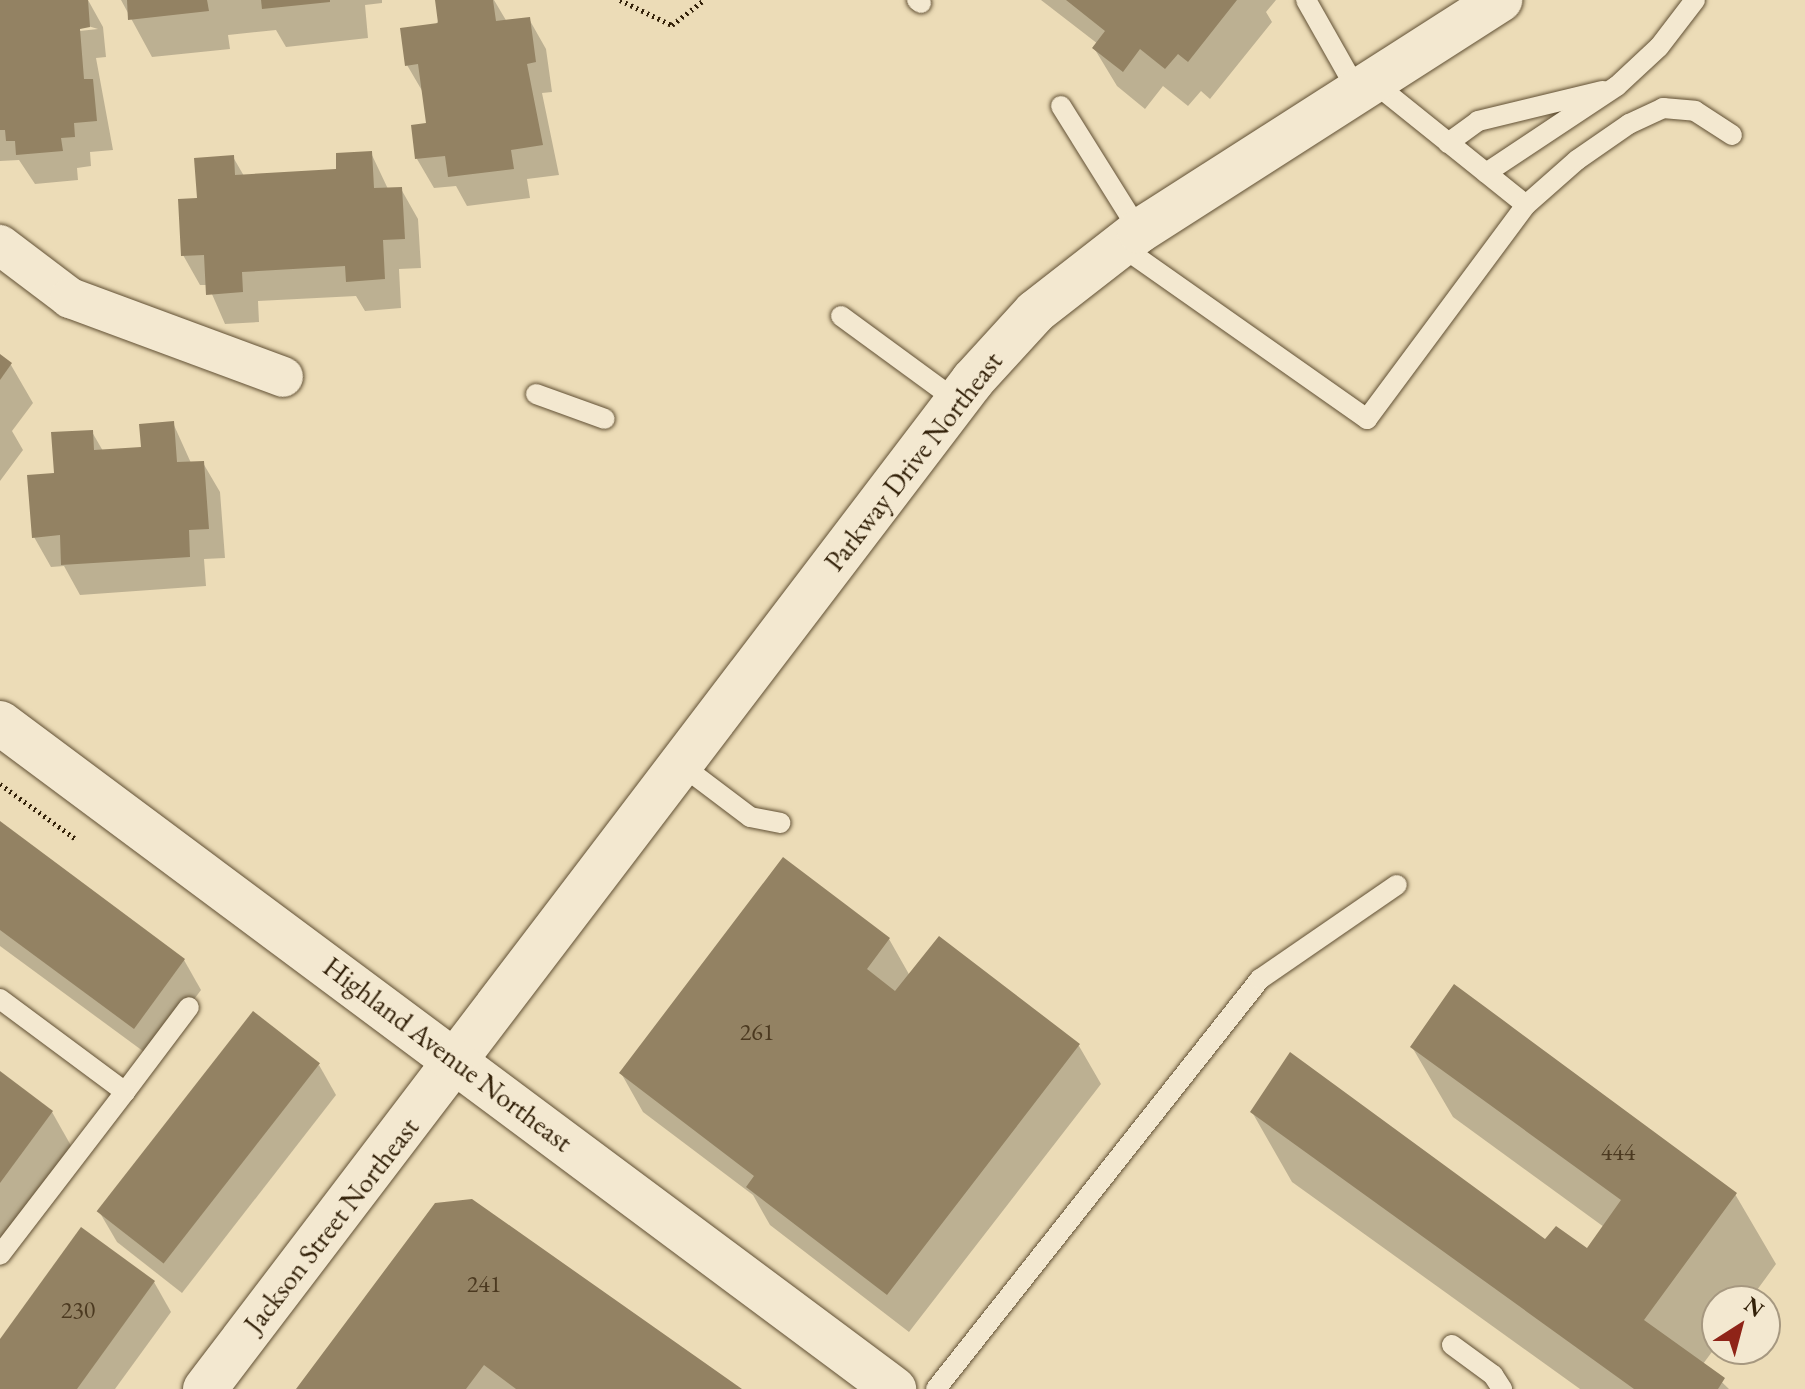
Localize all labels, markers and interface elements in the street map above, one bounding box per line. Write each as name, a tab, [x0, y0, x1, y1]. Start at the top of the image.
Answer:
street label: Parkway Drive Northeast	[817, 345, 1009, 577]
street label: Highland Avenue Northeast	[317, 949, 579, 1159]
house number: 261	[740, 1018, 774, 1046]
street label: Jackson Street Northeast	[236, 1111, 426, 1339]
house number: 444	[1601, 1138, 1635, 1166]
house number: 241	[467, 1270, 501, 1298]
north arrow	[1701, 1285, 1781, 1365]
text: N	[1738, 1290, 1770, 1324]
house number: 230	[61, 1296, 95, 1324]

